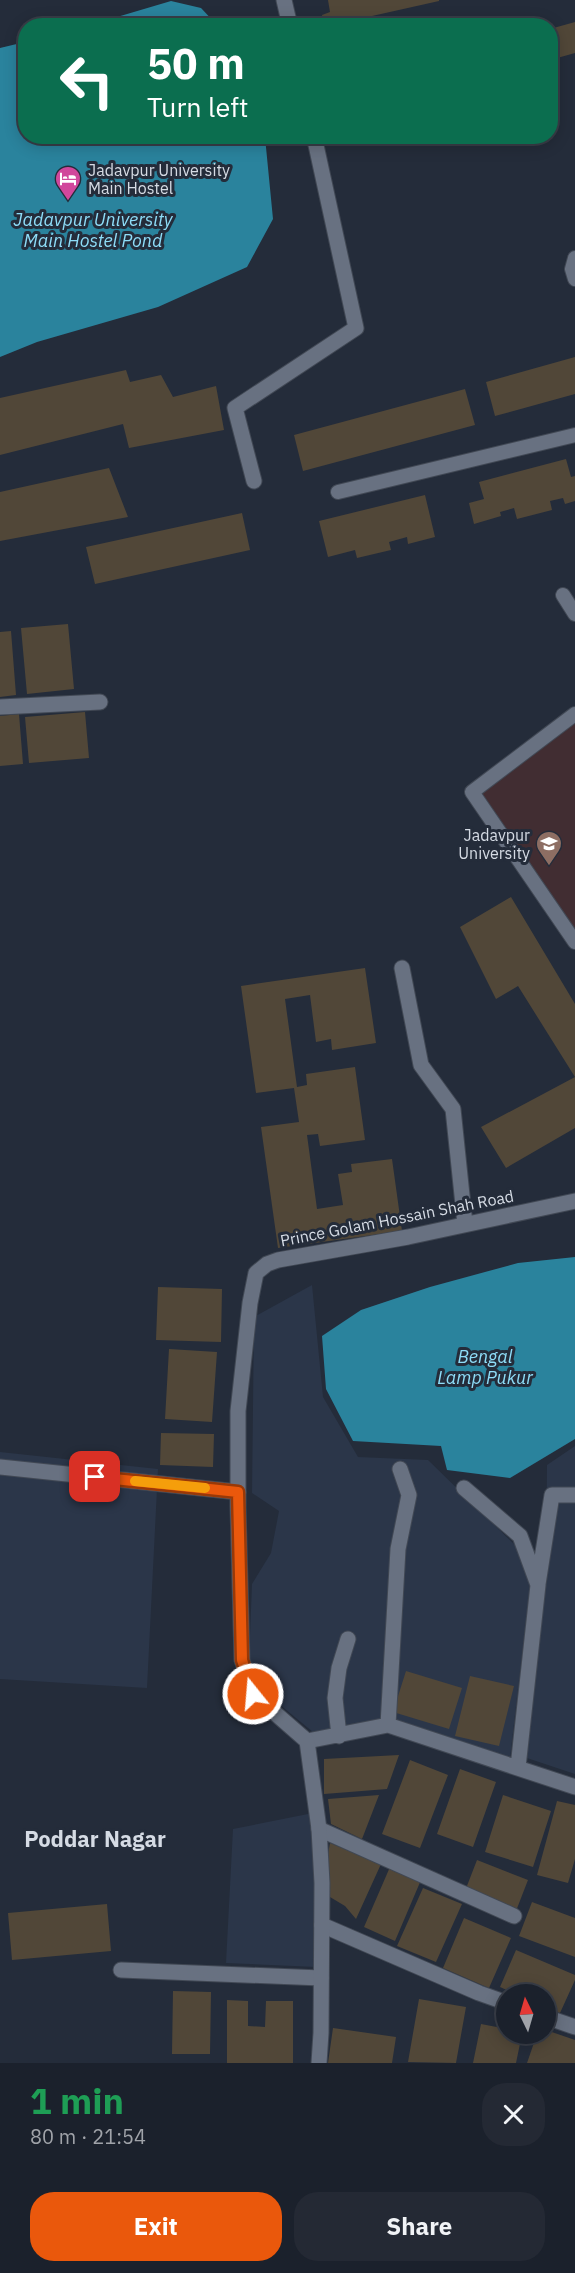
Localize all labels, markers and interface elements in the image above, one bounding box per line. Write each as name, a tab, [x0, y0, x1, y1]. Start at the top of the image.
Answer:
text: 50 m	[147, 36, 245, 91]
icon: left	[48, 42, 126, 120]
text: Turn left	[147, 89, 248, 124]
place label: Jadavpur University Main Hostel	[88, 160, 230, 198]
hotel icon: Jadavpur University Main Hostel	[53, 164, 83, 202]
water label: Jadavpur University Main Hostel Pond	[14, 208, 174, 252]
place label: Jadavpur University	[458, 825, 530, 863]
school or university icon: Jadavpur University	[534, 829, 564, 867]
street label: Prince Golam Hossain Shah Road	[279, 1186, 515, 1250]
water label: Bengal Lamp Pukur	[437, 1345, 533, 1389]
pin	[69, 1451, 120, 1502]
icon: arrive	[78, 1460, 111, 1493]
position arrow	[221, 1662, 285, 1726]
district label: Poddar Nagar	[24, 1824, 166, 1853]
north arrow	[496, 1984, 556, 2044]
map controls	[496, 1984, 556, 2044]
text: 1 min	[30, 2077, 124, 2124]
button: close	[482, 2083, 545, 2146]
text: 80 m · 21:54	[30, 2123, 146, 2150]
button: Exit	[30, 2192, 282, 2261]
button: Share	[294, 2192, 545, 2261]

